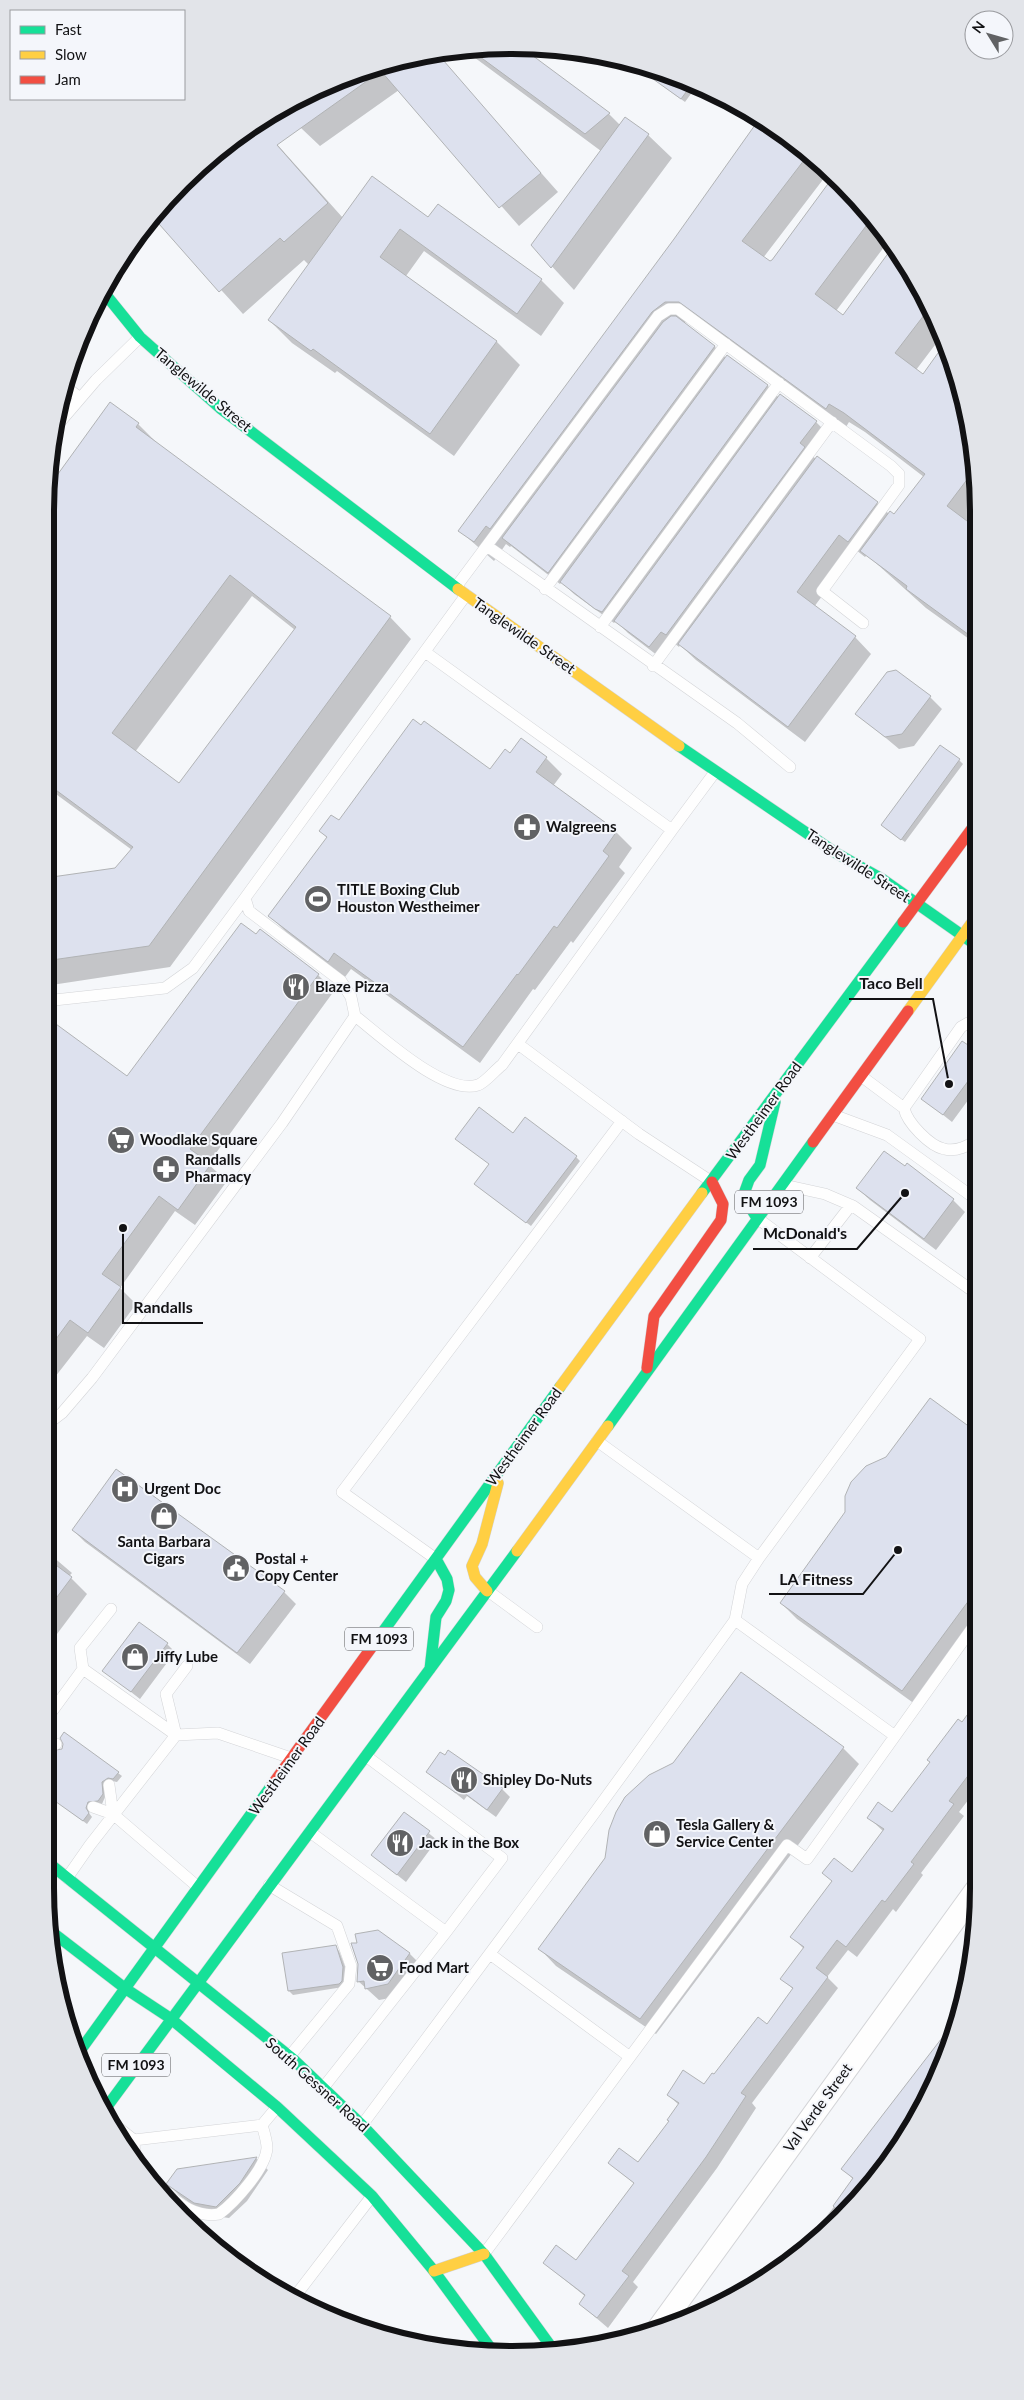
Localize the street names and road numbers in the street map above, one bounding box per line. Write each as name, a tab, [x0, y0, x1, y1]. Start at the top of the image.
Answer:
street label: Tanglewilde Street	[152, 344, 256, 435]
street label: Tanglewilde Street	[470, 593, 580, 678]
street label: Tanglewilde Street	[803, 825, 915, 906]
street label: Westheimer Road	[722, 1058, 805, 1163]
road number: FM 1093	[735, 1190, 803, 1214]
street label: Westheimer Road	[482, 1384, 565, 1489]
road number: FM 1093	[345, 1628, 413, 1650]
street label: Westheimer Road	[245, 1713, 328, 1818]
street label: South Gessner Road	[262, 2033, 373, 2135]
road number: FM 1093	[102, 2054, 170, 2076]
street label: Val Verde Street	[779, 2059, 856, 2155]

